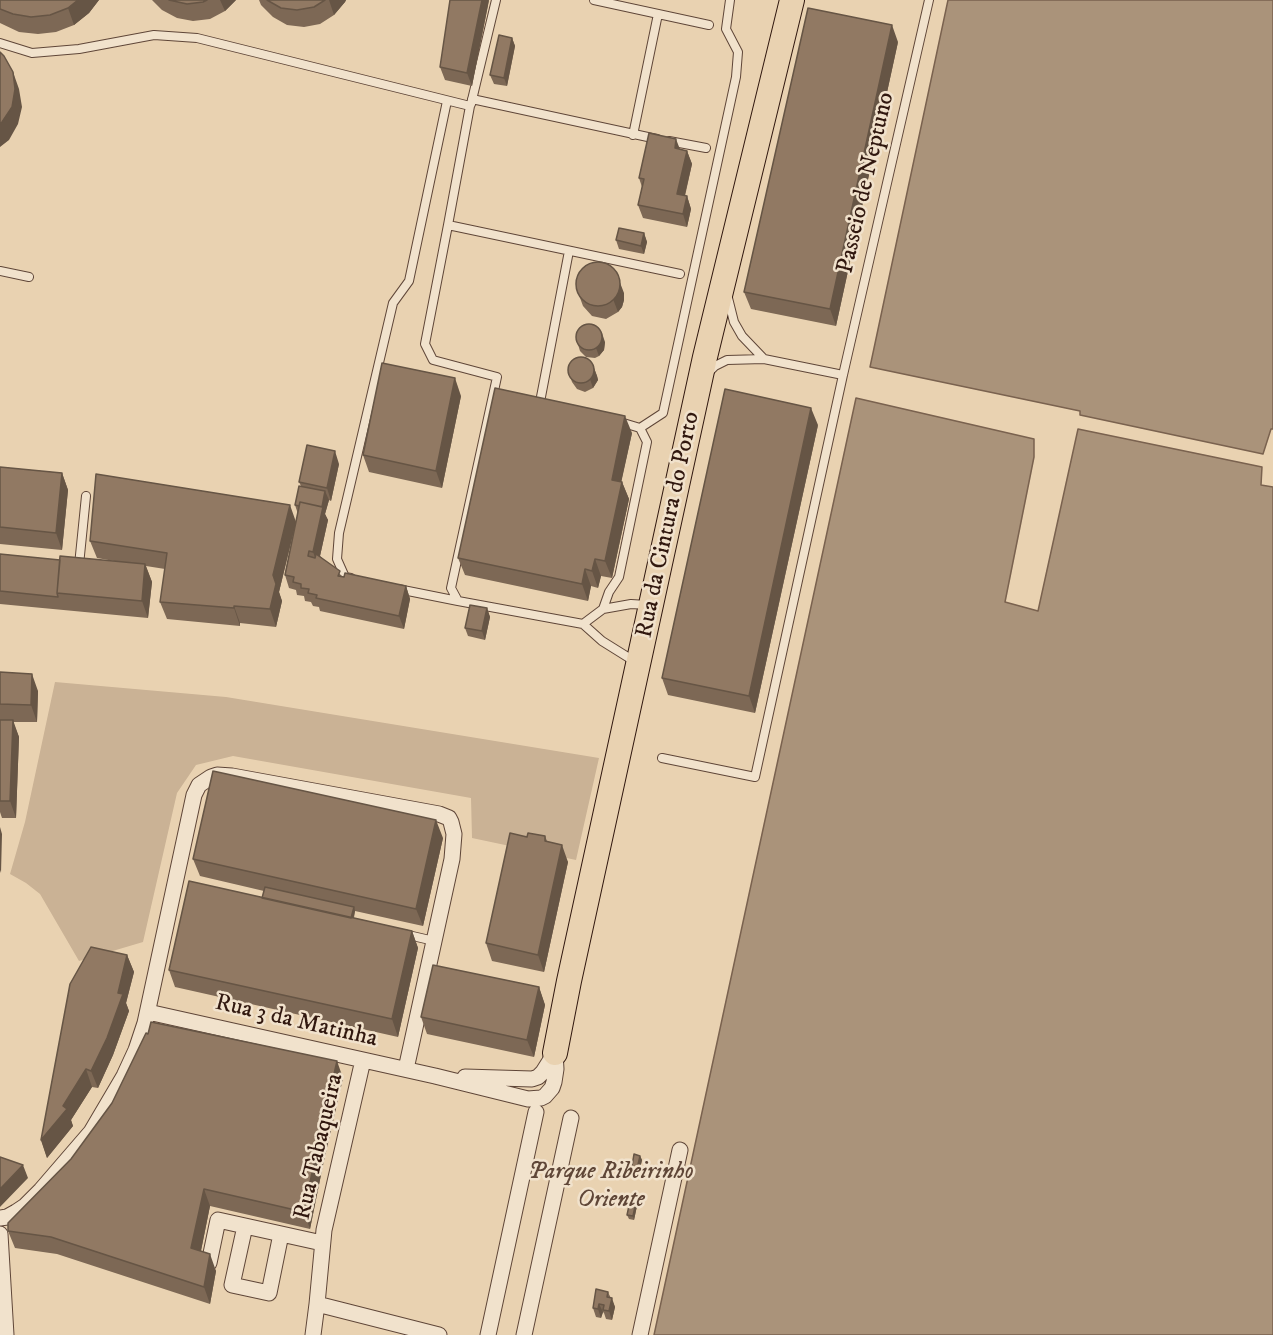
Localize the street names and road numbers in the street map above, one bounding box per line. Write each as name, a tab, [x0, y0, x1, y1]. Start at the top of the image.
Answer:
street label: Passeio de Neptuno	[832, 90, 902, 276]
street label: Rua da Cintura do Porto	[631, 409, 707, 641]
street label: Rua 3 da Matinha	[212, 989, 380, 1055]
street label: Rua Tabaqueira	[289, 1071, 351, 1223]

